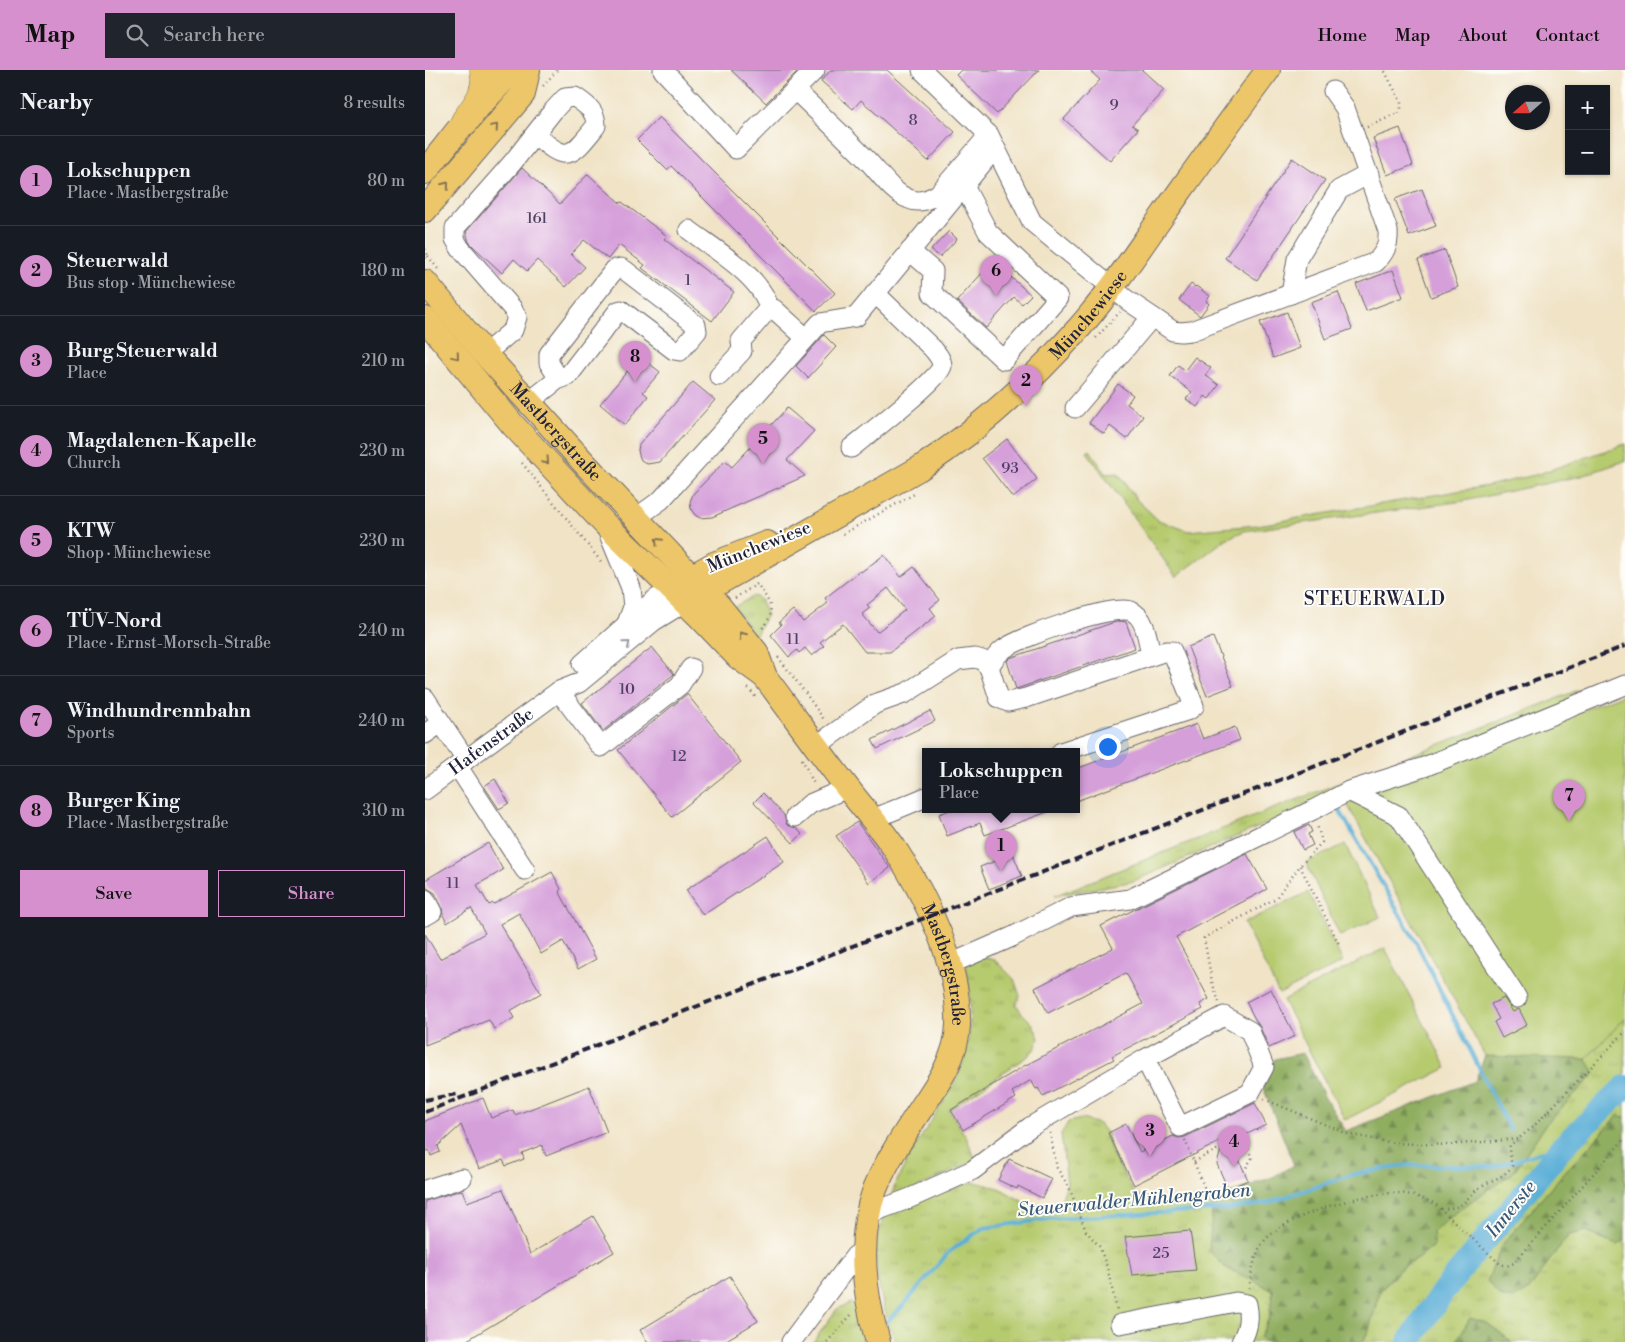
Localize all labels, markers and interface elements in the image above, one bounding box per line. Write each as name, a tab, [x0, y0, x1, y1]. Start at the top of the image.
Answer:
search box	[105, 13, 455, 58]
text: Map	[25, 20, 75, 50]
icon: search	[123, 21, 151, 49]
text: Search here	[163, 23, 265, 47]
text: Home	[1318, 24, 1367, 47]
text: Map	[1395, 24, 1431, 47]
text: About	[1459, 24, 1508, 47]
text: Contact	[1536, 24, 1600, 47]
north arrow	[1505, 85, 1550, 130]
map controls	[1565, 85, 1610, 175]
button: +	[1565, 85, 1610, 130]
text: Nearby	[20, 90, 93, 116]
text: 8 results	[343, 93, 405, 113]
house number: 9	[1109, 96, 1119, 115]
house number: 8	[908, 111, 918, 130]
one-way arrow	[489, 124, 497, 133]
button: −	[1565, 130, 1610, 175]
text: Lokschuppen	[67, 159, 191, 183]
text: 1	[32, 171, 40, 191]
text: 80 m	[367, 171, 405, 191]
one-way arrow	[440, 182, 448, 191]
text: Place · Mastbergstraße	[67, 183, 229, 203]
house number: 161	[526, 209, 548, 228]
text: Steuerwald	[67, 249, 169, 273]
pin: 6	[980, 255, 1012, 296]
text: 2	[31, 261, 41, 281]
text: 180 m	[361, 261, 405, 281]
street label: Münchewiese	[1044, 265, 1132, 365]
house number: 1	[685, 271, 692, 290]
text: Bus stop · Münchewiese	[67, 273, 236, 293]
text: Burg Steuerwald	[67, 339, 218, 363]
pin: 8	[619, 341, 651, 382]
one-way arrow	[451, 350, 459, 359]
text: 3	[31, 351, 41, 371]
text: 210 m	[361, 351, 405, 371]
text: Place	[67, 363, 107, 383]
pin: 2	[1010, 365, 1042, 406]
street label: Mastbergstraße	[505, 377, 607, 486]
pin: 5	[747, 423, 779, 464]
text: Magdalenen-Kapelle	[67, 429, 256, 453]
text: 4	[31, 441, 41, 461]
text: 230 m	[359, 441, 405, 461]
text: Church	[67, 453, 121, 473]
one-way arrow	[540, 455, 549, 464]
house number: 93	[1001, 459, 1019, 478]
street label: Münchewiese	[704, 516, 814, 578]
text: KTW	[67, 519, 115, 543]
text: 5	[31, 531, 41, 551]
text: 230 m	[359, 531, 405, 551]
one-way arrow	[655, 537, 664, 546]
text: Shop · Münchewiese	[67, 543, 211, 563]
district label: STEUERWALD	[1304, 587, 1446, 611]
text: TÜV-Nord	[67, 609, 162, 633]
text: 6	[31, 621, 41, 641]
text: 240 m	[358, 621, 405, 641]
house number: 11	[786, 630, 800, 649]
one-way arrow	[738, 631, 747, 640]
text: Place · Ernst-Morsch-Straße	[67, 633, 271, 653]
one-way arrow	[621, 640, 630, 649]
house number: 10	[619, 680, 635, 699]
text: Windhundrennbahn	[67, 699, 251, 723]
street label: Hafenstraße	[444, 702, 538, 780]
text: 7	[31, 711, 41, 731]
text: 240 m	[358, 711, 405, 731]
text: Sports	[67, 723, 114, 743]
your location	[1095, 734, 1121, 760]
house number: 12	[671, 747, 687, 766]
popup	[922, 748, 1080, 813]
text: Lokschuppen	[939, 759, 1063, 783]
pin: 7	[1553, 780, 1585, 821]
text: Place	[939, 783, 979, 803]
text: Burger King	[67, 789, 180, 813]
text: 8	[31, 801, 41, 821]
text: 310 m	[362, 801, 405, 821]
text: Place · Mastbergstraße	[67, 813, 229, 833]
pin: 1	[985, 830, 1017, 871]
button: Save	[20, 870, 208, 917]
button: Share	[218, 870, 405, 917]
house number: 11	[446, 874, 460, 893]
street label: Mastbergstraße	[916, 900, 970, 1026]
pin: 3	[1134, 1115, 1166, 1156]
pin: 4	[1218, 1126, 1250, 1167]
water label: Innerste	[1480, 1175, 1541, 1243]
water label: SteuerwalderMühlengraben	[1016, 1178, 1252, 1222]
house number: 25	[1153, 1244, 1169, 1263]

